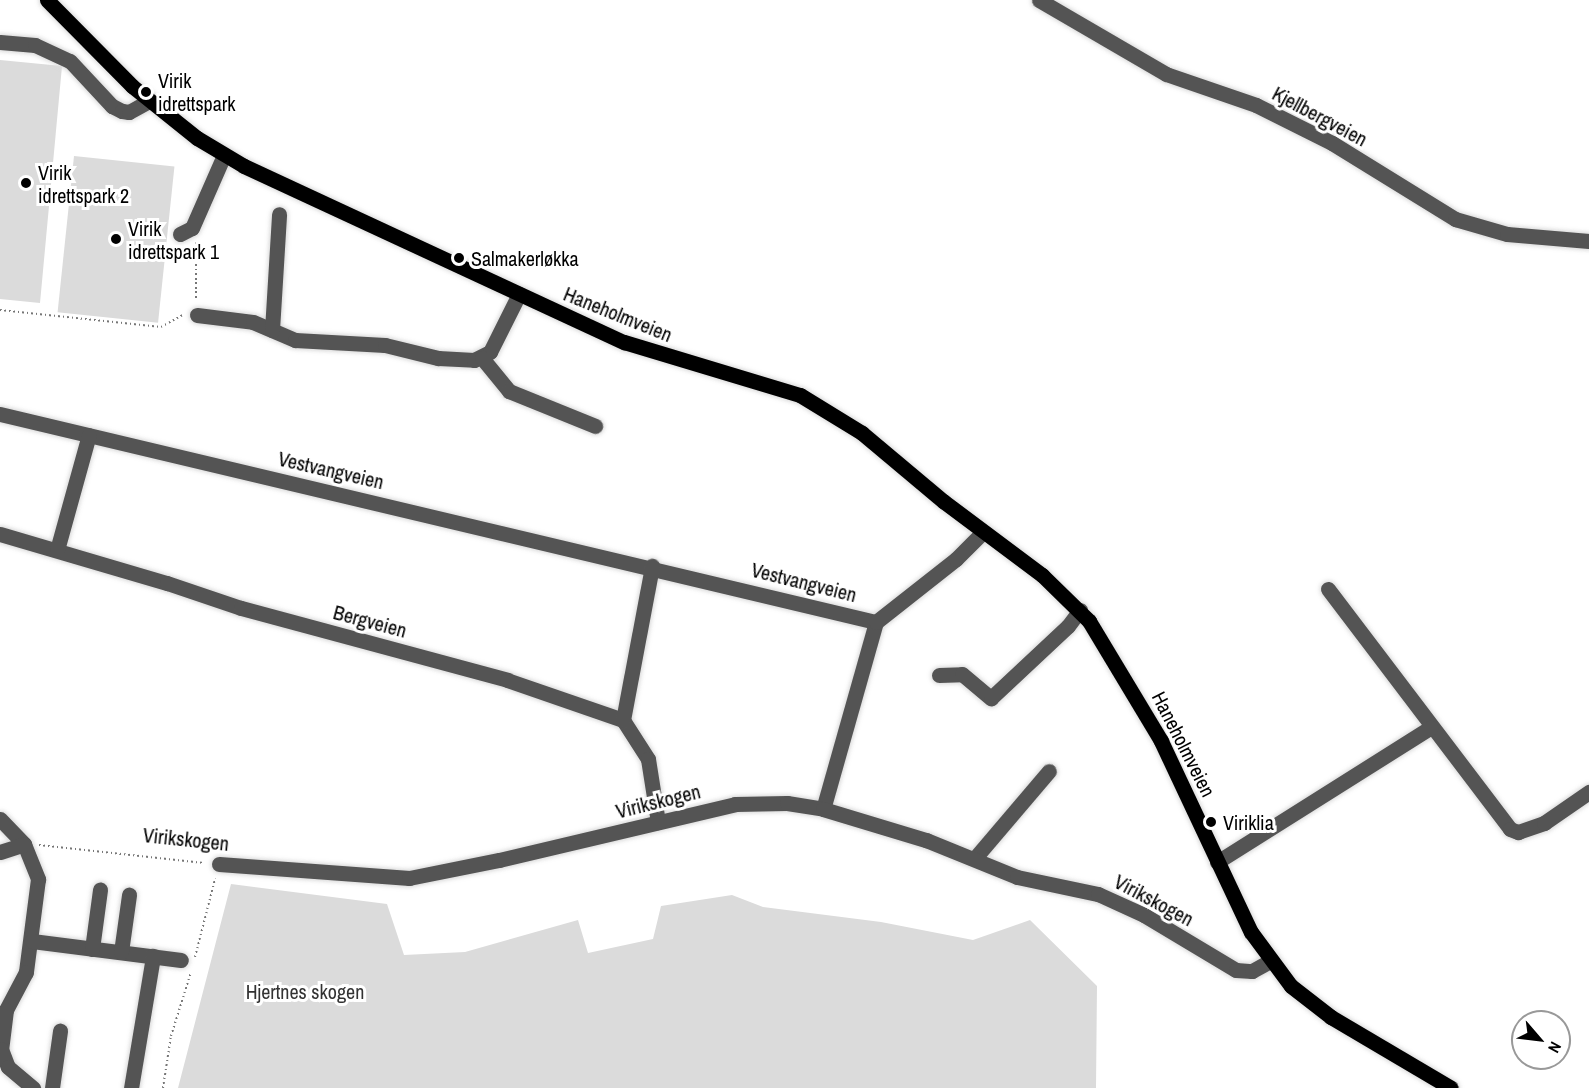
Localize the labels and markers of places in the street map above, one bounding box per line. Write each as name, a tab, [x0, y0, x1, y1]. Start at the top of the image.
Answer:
place label: Virik idrettspark	[158, 68, 235, 115]
marker: Virik idrettspark	[139, 85, 153, 99]
place label: Virik idrettspark 2	[38, 160, 129, 207]
marker: Virik idrettspark 2	[19, 176, 33, 190]
place label: Virik idrettspark 1	[128, 216, 219, 263]
marker: Virik idrettspark 1	[109, 232, 123, 246]
place label: Salmakerløkka	[471, 246, 579, 270]
marker: Salmakerløkka	[452, 251, 466, 265]
place label: Viriklia	[1223, 810, 1274, 834]
marker: Viriklia	[1204, 815, 1218, 829]

